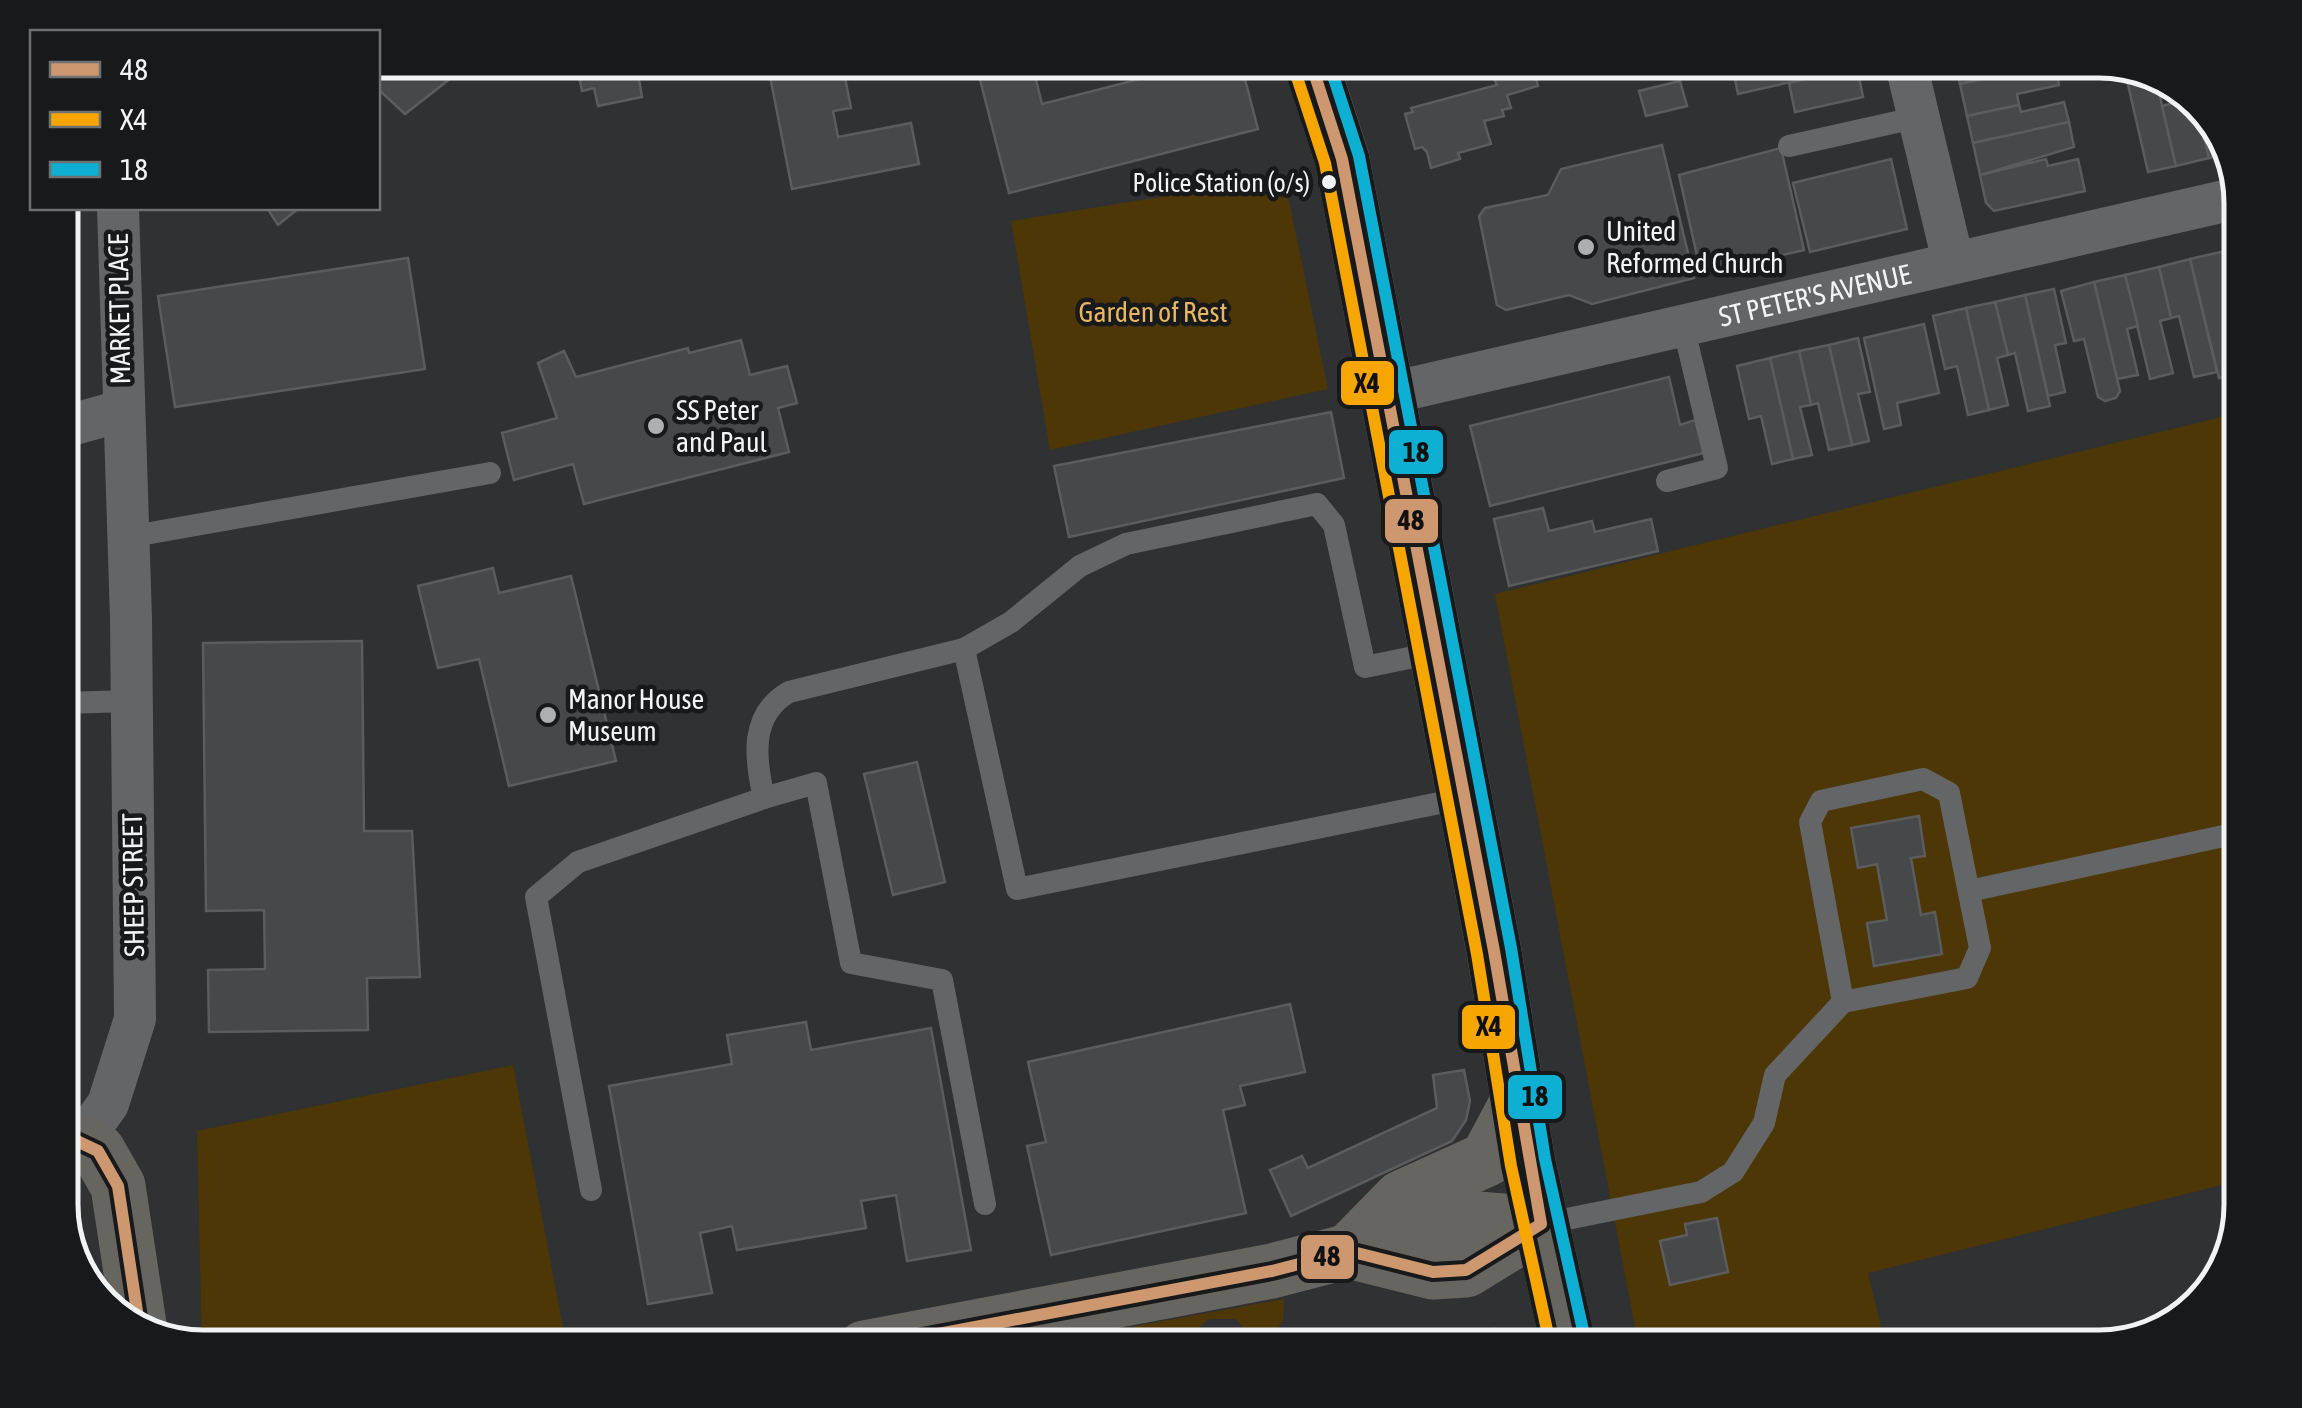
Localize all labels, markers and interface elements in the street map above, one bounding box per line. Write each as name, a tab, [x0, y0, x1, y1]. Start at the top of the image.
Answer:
legend	[30, 30, 380, 210]
text: 48	[120, 52, 148, 86]
text: X4	[120, 102, 148, 136]
text: 18	[120, 152, 148, 186]
place label: Police Station (o/s)	[1132, 168, 1310, 198]
marker: Police Station (o/s)	[1319, 172, 1339, 192]
place label: United Reformed Church	[1606, 215, 1784, 279]
street label: MARKET PLACE	[102, 233, 136, 385]
marker: United Reformed Church	[1575, 236, 1597, 258]
street label: ST PETER'S AVENUE	[1716, 258, 1914, 333]
park label: Garden of Rest	[1079, 296, 1227, 328]
line badge: X4	[1339, 359, 1396, 407]
text: X4	[1353, 367, 1380, 399]
place label: SS Peter and Paul	[676, 394, 767, 458]
marker: SS Peter and Paul	[645, 415, 667, 437]
line badge: 18	[1387, 428, 1445, 476]
text: 18	[1403, 436, 1429, 468]
line badge: 48	[1383, 497, 1440, 545]
text: 48	[1397, 504, 1424, 536]
place label: Manor House Museum	[568, 683, 704, 747]
marker: Manor House Museum	[537, 704, 559, 726]
street label: SHEEP STREET	[116, 813, 150, 957]
line badge: X4	[1460, 1003, 1517, 1051]
text: X4	[1475, 1010, 1502, 1042]
line badge: 18	[1506, 1073, 1564, 1121]
text: 18	[1522, 1080, 1548, 1112]
line badge: 48	[1299, 1233, 1356, 1281]
text: 48	[1313, 1240, 1340, 1272]

